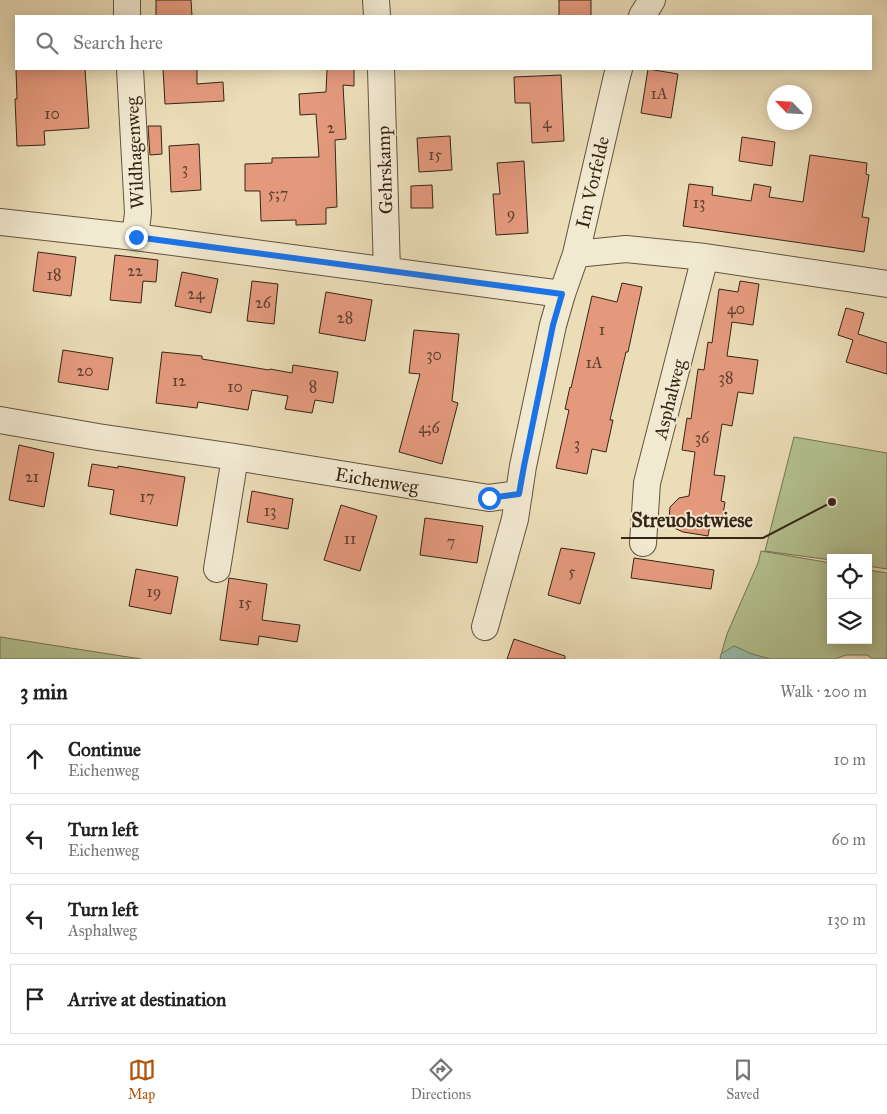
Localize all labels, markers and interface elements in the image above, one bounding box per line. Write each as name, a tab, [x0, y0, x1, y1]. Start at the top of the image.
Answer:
search box	[15, 15, 872, 70]
icon: search	[33, 29, 61, 57]
text: Search here	[73, 31, 163, 54]
house number: 1A	[650, 84, 668, 103]
north arrow	[767, 85, 812, 130]
street label: Wildhagenweg	[120, 96, 150, 210]
house number: 10	[44, 104, 60, 123]
house number: 4	[543, 113, 553, 132]
house number: 2	[327, 118, 335, 137]
street label: Gehrskamp	[371, 125, 398, 215]
street label: Im Vorfelde	[571, 134, 614, 230]
house number: 15	[428, 145, 442, 164]
house number: 3	[182, 159, 188, 178]
house number: 5;7	[268, 184, 288, 203]
house number: 13	[693, 193, 705, 212]
house number: 9	[507, 204, 515, 223]
route end	[125, 226, 148, 249]
house number: 22	[127, 261, 143, 280]
house number: 18	[47, 265, 61, 284]
house number: 24	[188, 284, 205, 303]
house number: 26	[255, 293, 272, 312]
house number: 40	[727, 299, 745, 318]
house number: 28	[337, 308, 353, 327]
house number: 1	[599, 320, 605, 339]
house number: 30	[426, 345, 442, 364]
house number: 1A	[585, 353, 603, 372]
street label: Asphalweg	[648, 357, 692, 443]
house number: 20	[76, 361, 94, 380]
house number: 38	[719, 368, 733, 387]
house number: 12	[172, 371, 186, 390]
house number: 10	[227, 377, 243, 396]
house number: 8	[309, 377, 317, 396]
house number: 4;6	[418, 418, 441, 437]
house number: 36	[695, 428, 710, 447]
house number: 3	[574, 434, 580, 453]
street label: Eichenweg	[333, 463, 420, 499]
house number: 21	[25, 467, 39, 486]
house number: 17	[140, 487, 154, 506]
route start	[478, 487, 501, 510]
house number: 13	[264, 501, 276, 520]
callout: Streuobstwiese	[621, 503, 763, 538]
text: Streuobstwiese	[631, 508, 754, 532]
house number: 11	[344, 529, 356, 548]
house number: 7	[447, 532, 455, 551]
map controls	[827, 554, 872, 644]
button: locate	[827, 554, 872, 599]
house number: 5	[568, 562, 576, 581]
house number: 19	[147, 582, 161, 601]
house number: 15	[238, 593, 252, 612]
button: layers	[827, 599, 872, 644]
text: 3 min	[20, 679, 68, 705]
text: Walk · 200 m	[780, 682, 867, 701]
text: Continue	[68, 738, 141, 761]
icon: ahead	[21, 745, 49, 773]
text: 10 m	[834, 750, 866, 769]
text: Eichenweg	[68, 761, 139, 780]
text: Turn left	[68, 818, 138, 841]
icon: left	[21, 825, 49, 853]
text: 60 m	[832, 830, 866, 849]
text: Eichenweg	[68, 841, 139, 860]
text: Turn left	[68, 898, 138, 921]
icon: left	[21, 905, 49, 933]
text: 130 m	[827, 910, 866, 929]
text: Asphalweg	[68, 921, 137, 940]
icon: arrive	[21, 985, 49, 1013]
text: Arrive at destination	[68, 988, 226, 1011]
tab: Map	[128, 1056, 156, 1103]
tab: Directions	[411, 1056, 471, 1103]
tab: Saved	[726, 1056, 759, 1103]

